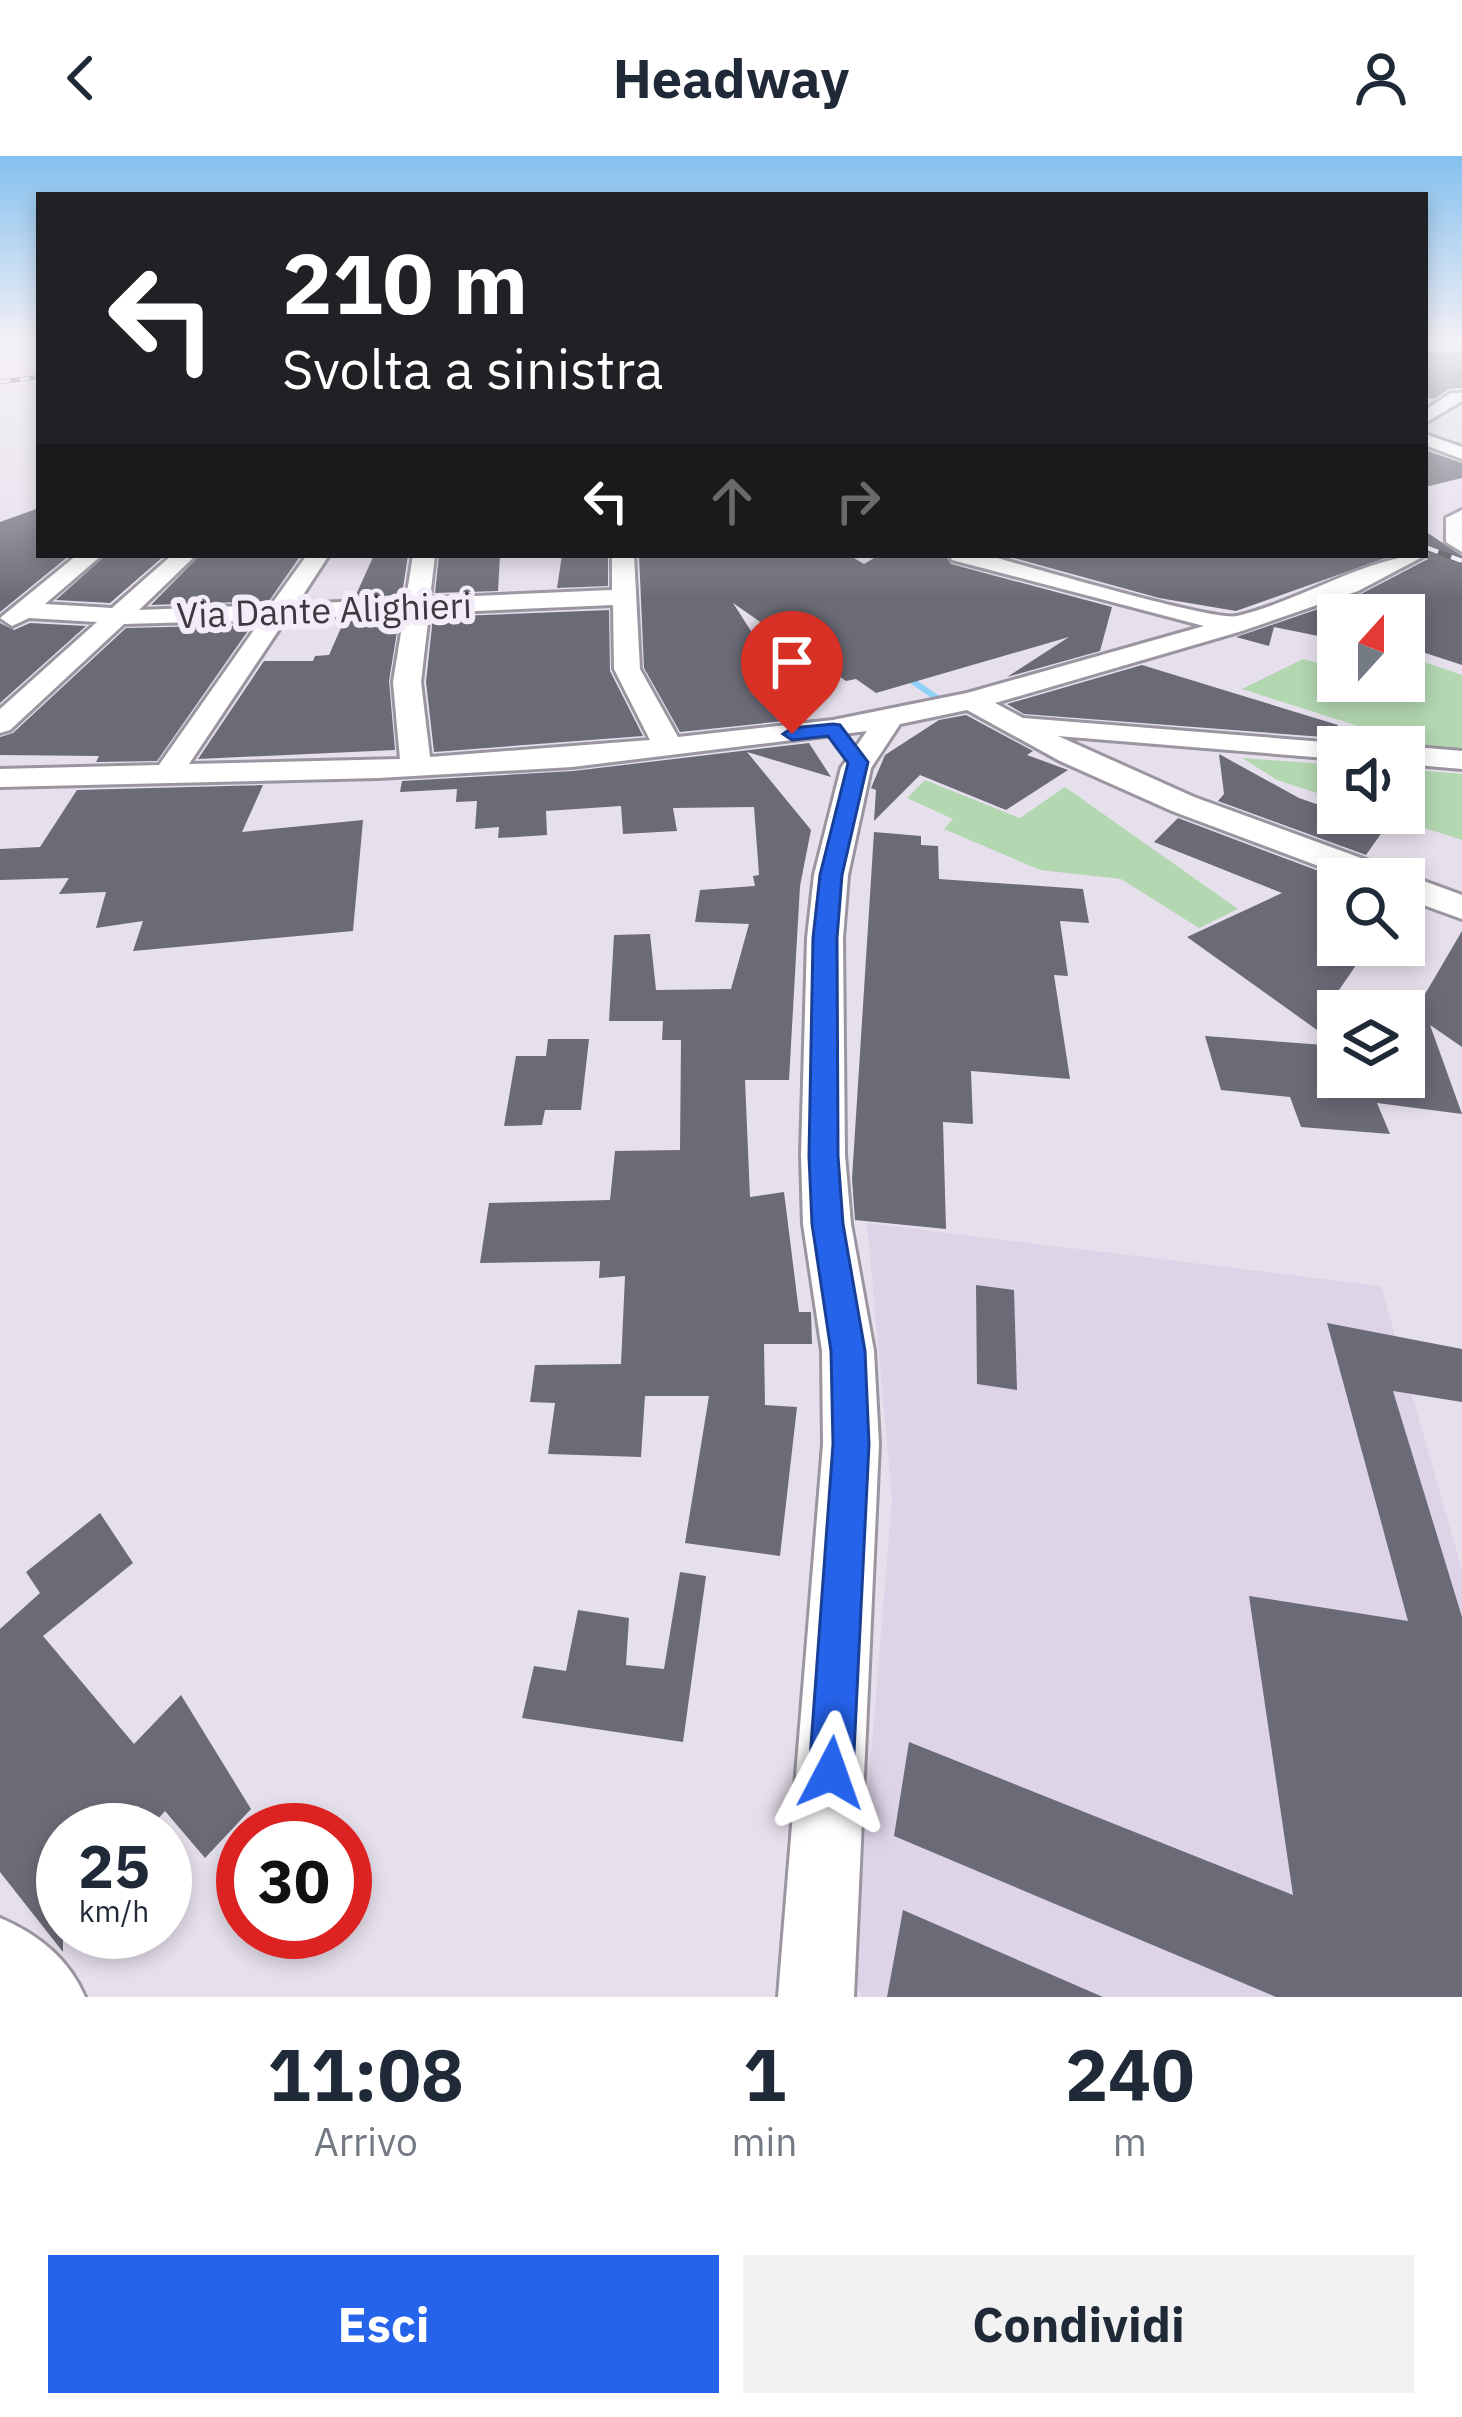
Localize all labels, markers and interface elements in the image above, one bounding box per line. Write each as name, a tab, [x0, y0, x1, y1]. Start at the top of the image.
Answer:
text: Headway	[613, 43, 849, 113]
icon: back	[48, 45, 114, 111]
icon: person	[1348, 45, 1414, 111]
text: 210 m	[282, 228, 528, 337]
icon: left	[84, 240, 240, 396]
text: Svolta a sinistra	[282, 334, 664, 404]
icon: left	[573, 468, 639, 534]
icon: ahead	[699, 468, 765, 534]
icon: right	[825, 468, 891, 534]
street label: Via Dante Alighieri	[175, 581, 472, 638]
north arrow	[1317, 594, 1425, 702]
map controls	[1317, 594, 1425, 1098]
pin	[741, 611, 843, 734]
icon: arrive	[759, 629, 825, 695]
button: sound	[1317, 726, 1425, 834]
button: search	[1317, 858, 1425, 966]
button: layers	[1317, 990, 1425, 1098]
position arrow	[768, 1710, 894, 1836]
speed limit sign: 30	[216, 1803, 372, 1959]
text: 25	[78, 1826, 150, 1905]
text: km/h	[79, 1891, 149, 1930]
text: 11:08	[267, 2027, 464, 2121]
text: 1	[743, 2027, 786, 2121]
text: 240	[1065, 2027, 1195, 2121]
text: Arrivo	[314, 2116, 418, 2167]
text: min	[732, 2116, 797, 2167]
text: m	[1113, 2116, 1147, 2167]
button: Esci	[48, 2255, 719, 2393]
button: Condividi	[743, 2255, 1414, 2393]

